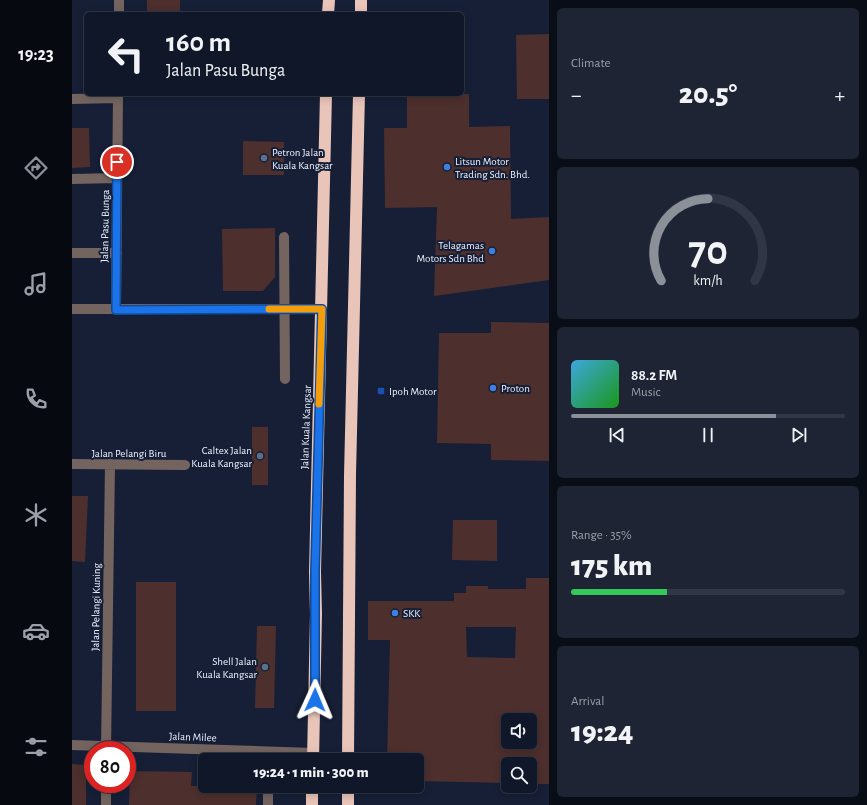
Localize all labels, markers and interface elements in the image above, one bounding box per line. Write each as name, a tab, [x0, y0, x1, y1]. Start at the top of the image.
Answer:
icon: left	[100, 28, 152, 80]
text: 160 m	[166, 29, 231, 57]
text: 19:23	[18, 46, 54, 64]
text: Climate	[571, 57, 610, 70]
text: Jalan Pasu Bunga	[166, 62, 285, 80]
text: 20.5°	[679, 79, 737, 109]
text: −	[571, 84, 582, 106]
text: +	[834, 84, 845, 106]
pin	[100, 145, 134, 179]
place label: Petron Jalan Kuala Kangsar	[272, 147, 333, 171]
icon: arrive	[106, 151, 128, 173]
marker: Petron Jalan Kuala Kangsar	[259, 153, 269, 163]
icon: directions	[22, 154, 50, 182]
place label: Litsun Motor Trading Sdn. Bhd.	[455, 156, 530, 180]
marker: Litsun Motor Trading Sdn. Bhd.	[442, 162, 452, 172]
street label: Jalan Pasu Bunga	[99, 189, 111, 263]
text: 70	[688, 231, 728, 272]
place label: Telagamas Motors Sdn Bhd	[417, 240, 484, 264]
marker: Telagamas Motors Sdn Bhd	[487, 246, 497, 256]
icon: music	[22, 270, 50, 298]
text: km/h	[693, 274, 723, 288]
text: 88.2 FM	[631, 368, 677, 383]
marker: Proton	[488, 383, 498, 393]
place label: Proton	[501, 383, 530, 394]
street label: Jalan Kuala Kangsar	[299, 384, 313, 469]
icon: phone	[22, 385, 50, 413]
marker: Ipoh Motor	[376, 386, 386, 396]
place label: Ipoh Motor	[389, 386, 437, 397]
text: Music	[631, 386, 661, 399]
icon: previous	[606, 424, 628, 446]
icon: pause	[697, 424, 719, 446]
icon: next	[788, 424, 810, 446]
place label: Caltex Jalan Kuala Kangsar	[191, 445, 252, 469]
street label: Jalan Pelangi Biru	[92, 448, 167, 459]
marker: Caltex Jalan Kuala Kangsar	[255, 451, 265, 461]
icon: climate	[22, 501, 50, 529]
text: Range · 35%	[571, 529, 632, 542]
text: 175 km	[571, 551, 652, 581]
street label: Jalan Pelangi Kuning	[90, 562, 102, 651]
marker: SKK	[390, 608, 400, 618]
place label: SKK	[403, 608, 421, 619]
icon: car	[22, 617, 50, 645]
place label: Shell Jalan Kuala Kangsar	[196, 656, 257, 680]
marker: Shell Jalan Kuala Kangsar	[260, 662, 270, 672]
position arrow	[294, 679, 336, 721]
text: Arrival	[571, 695, 604, 708]
map controls	[501, 713, 537, 793]
button: sound	[501, 713, 537, 749]
text: 19:24	[571, 717, 633, 747]
street label: Jalan Milee	[169, 731, 217, 743]
icon: filters	[22, 733, 50, 761]
speed limit sign: 80	[84, 741, 136, 793]
button: search	[501, 757, 537, 793]
text: 19:24 · 1 min · 300 m	[253, 765, 369, 780]

